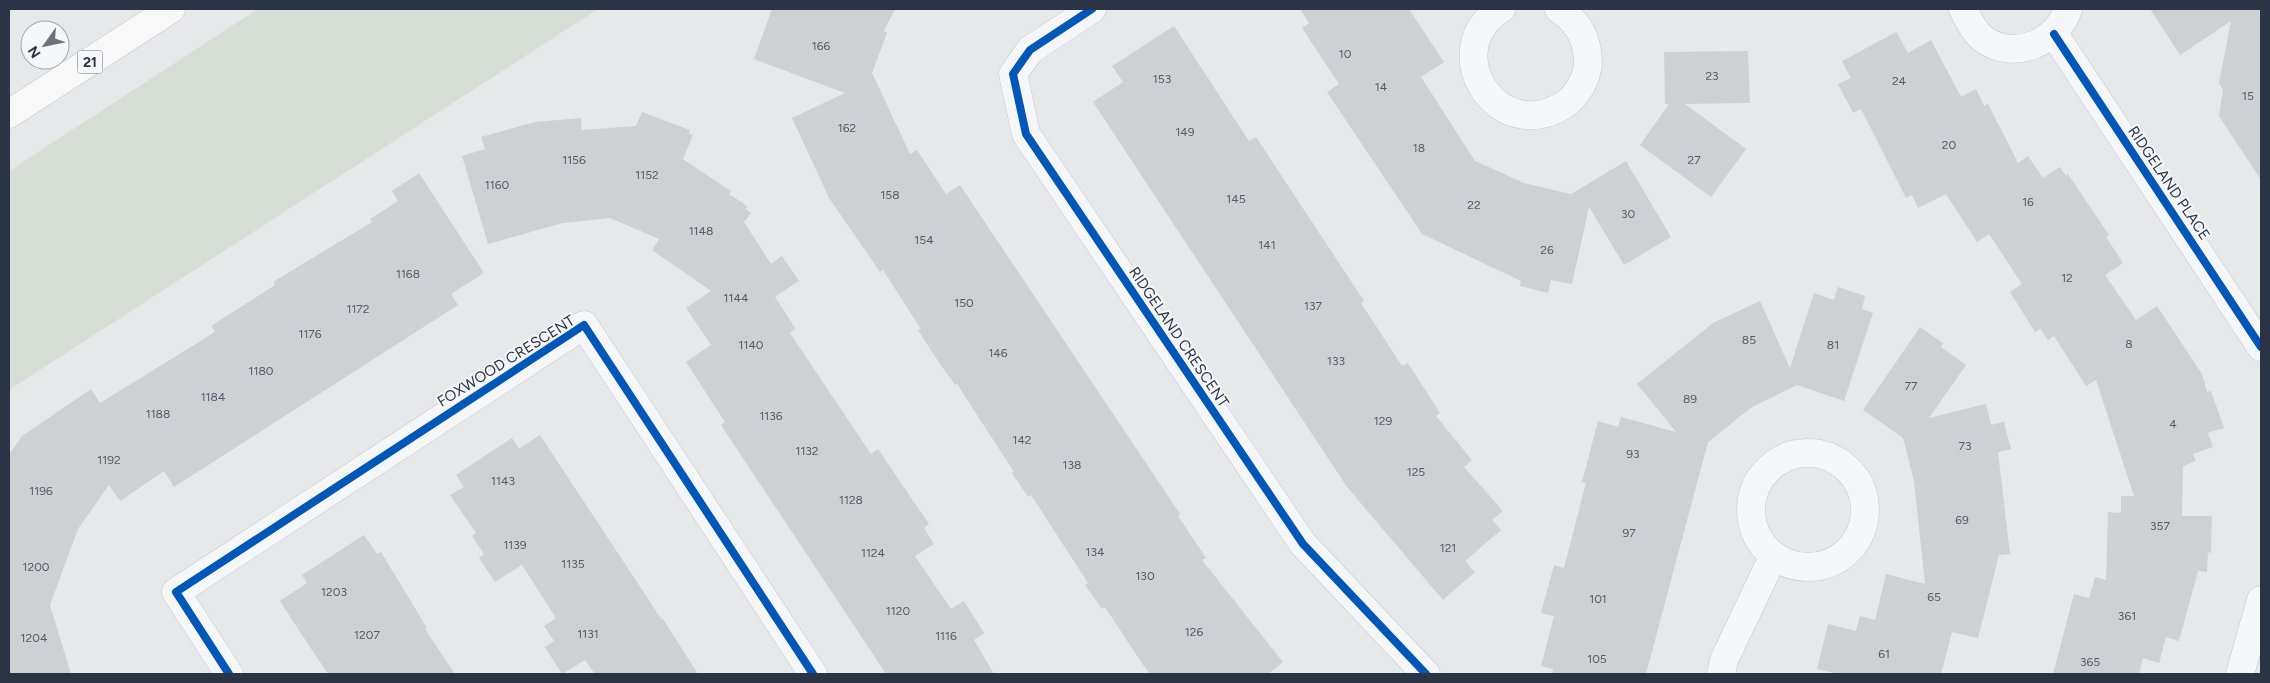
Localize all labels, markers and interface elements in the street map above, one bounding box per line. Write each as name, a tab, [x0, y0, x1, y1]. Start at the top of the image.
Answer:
north arrow	[20, 20, 70, 70]
house number: 166	[812, 39, 830, 53]
text: N	[24, 43, 45, 61]
house number: 10	[1339, 47, 1352, 61]
road number: 21	[78, 51, 102, 74]
house number: 23	[1705, 69, 1719, 83]
house number: 153	[1153, 72, 1171, 86]
house number: 24	[1892, 74, 1907, 88]
house number: 14	[1375, 80, 1388, 94]
house number: 15	[2242, 89, 2254, 103]
house number: 162	[838, 121, 856, 135]
street label: RIDGELAND PLACE	[2124, 123, 2214, 243]
house number: 149	[1175, 125, 1195, 139]
house number: 20	[1942, 138, 1957, 152]
house number: 18	[1413, 141, 1425, 155]
house number: 1156	[562, 153, 586, 167]
house number: 27	[1687, 153, 1701, 167]
house number: 1152	[635, 168, 659, 182]
house number: 1160	[485, 178, 510, 192]
house number: 158	[880, 188, 900, 202]
house number: 145	[1226, 192, 1246, 206]
house number: 16	[2022, 195, 2034, 209]
house number: 22	[1467, 198, 1481, 212]
house number: 30	[1621, 207, 1635, 221]
house number: 1148	[689, 224, 713, 238]
house number: 154	[914, 233, 934, 247]
house number: 141	[1258, 238, 1276, 252]
house number: 26	[1540, 243, 1554, 257]
street label: RIDGELAND CRESCENT	[1125, 263, 1233, 411]
house number: 1168	[396, 267, 420, 281]
house number: 12	[2061, 271, 2073, 285]
house number: 1144	[724, 291, 749, 305]
house number: 150	[954, 296, 974, 310]
house number: 137	[1304, 299, 1323, 313]
house number: 1172	[346, 302, 370, 316]
street label: FOXWOOD CRESCENT	[434, 311, 579, 411]
house number: 1176	[298, 327, 322, 341]
house number: 85	[1742, 333, 1756, 347]
house number: 8	[2125, 337, 2133, 351]
house number: 1140	[738, 338, 764, 352]
house number: 81	[1827, 338, 1839, 352]
house number: 146	[988, 346, 1008, 360]
house number: 133	[1327, 354, 1345, 368]
house number: 1180	[249, 364, 274, 378]
house number: 77	[1905, 379, 1918, 393]
house number: 1184	[201, 390, 226, 404]
house number: 89	[1683, 392, 1697, 406]
house number: 1188	[146, 407, 170, 421]
house number: 1136	[759, 409, 783, 423]
house number: 129	[1374, 414, 1392, 428]
house number: 4	[2169, 417, 2177, 431]
house number: 142	[1012, 433, 1032, 447]
house number: 73	[1959, 439, 1971, 453]
house number: 1132	[795, 444, 819, 458]
house number: 93	[1626, 447, 1640, 461]
house number: 1192	[97, 453, 121, 467]
house number: 138	[1063, 458, 1081, 472]
house number: 125	[1407, 465, 1425, 479]
house number: 1143	[491, 474, 515, 488]
house number: 1196	[29, 484, 53, 498]
house number: 1128	[839, 493, 863, 507]
house number: 69	[1955, 513, 1969, 527]
house number: 357	[2150, 519, 2170, 533]
house number: 97	[1622, 526, 1636, 540]
house number: 1139	[503, 538, 527, 552]
house number: 121	[1440, 541, 1456, 555]
house number: 134	[1086, 545, 1105, 559]
house number: 1124	[861, 546, 886, 560]
house number: 1135	[561, 557, 585, 571]
house number: 1200	[22, 560, 50, 574]
house number: 130	[1135, 569, 1155, 583]
house number: 1203	[321, 585, 347, 599]
house number: 65	[1927, 590, 1941, 604]
house number: 101	[1589, 592, 1607, 606]
house number: 1120	[886, 604, 910, 618]
house number: 361	[2118, 609, 2136, 623]
house number: 126	[1185, 625, 1203, 639]
house number: 1131	[577, 627, 599, 641]
house number: 1207	[354, 628, 380, 642]
house number: 1116	[935, 629, 957, 643]
house number: 1204	[21, 631, 48, 645]
house number: 61	[1878, 647, 1890, 661]
house number: 105	[1587, 652, 1607, 666]
house number: 365	[2080, 655, 2100, 669]

